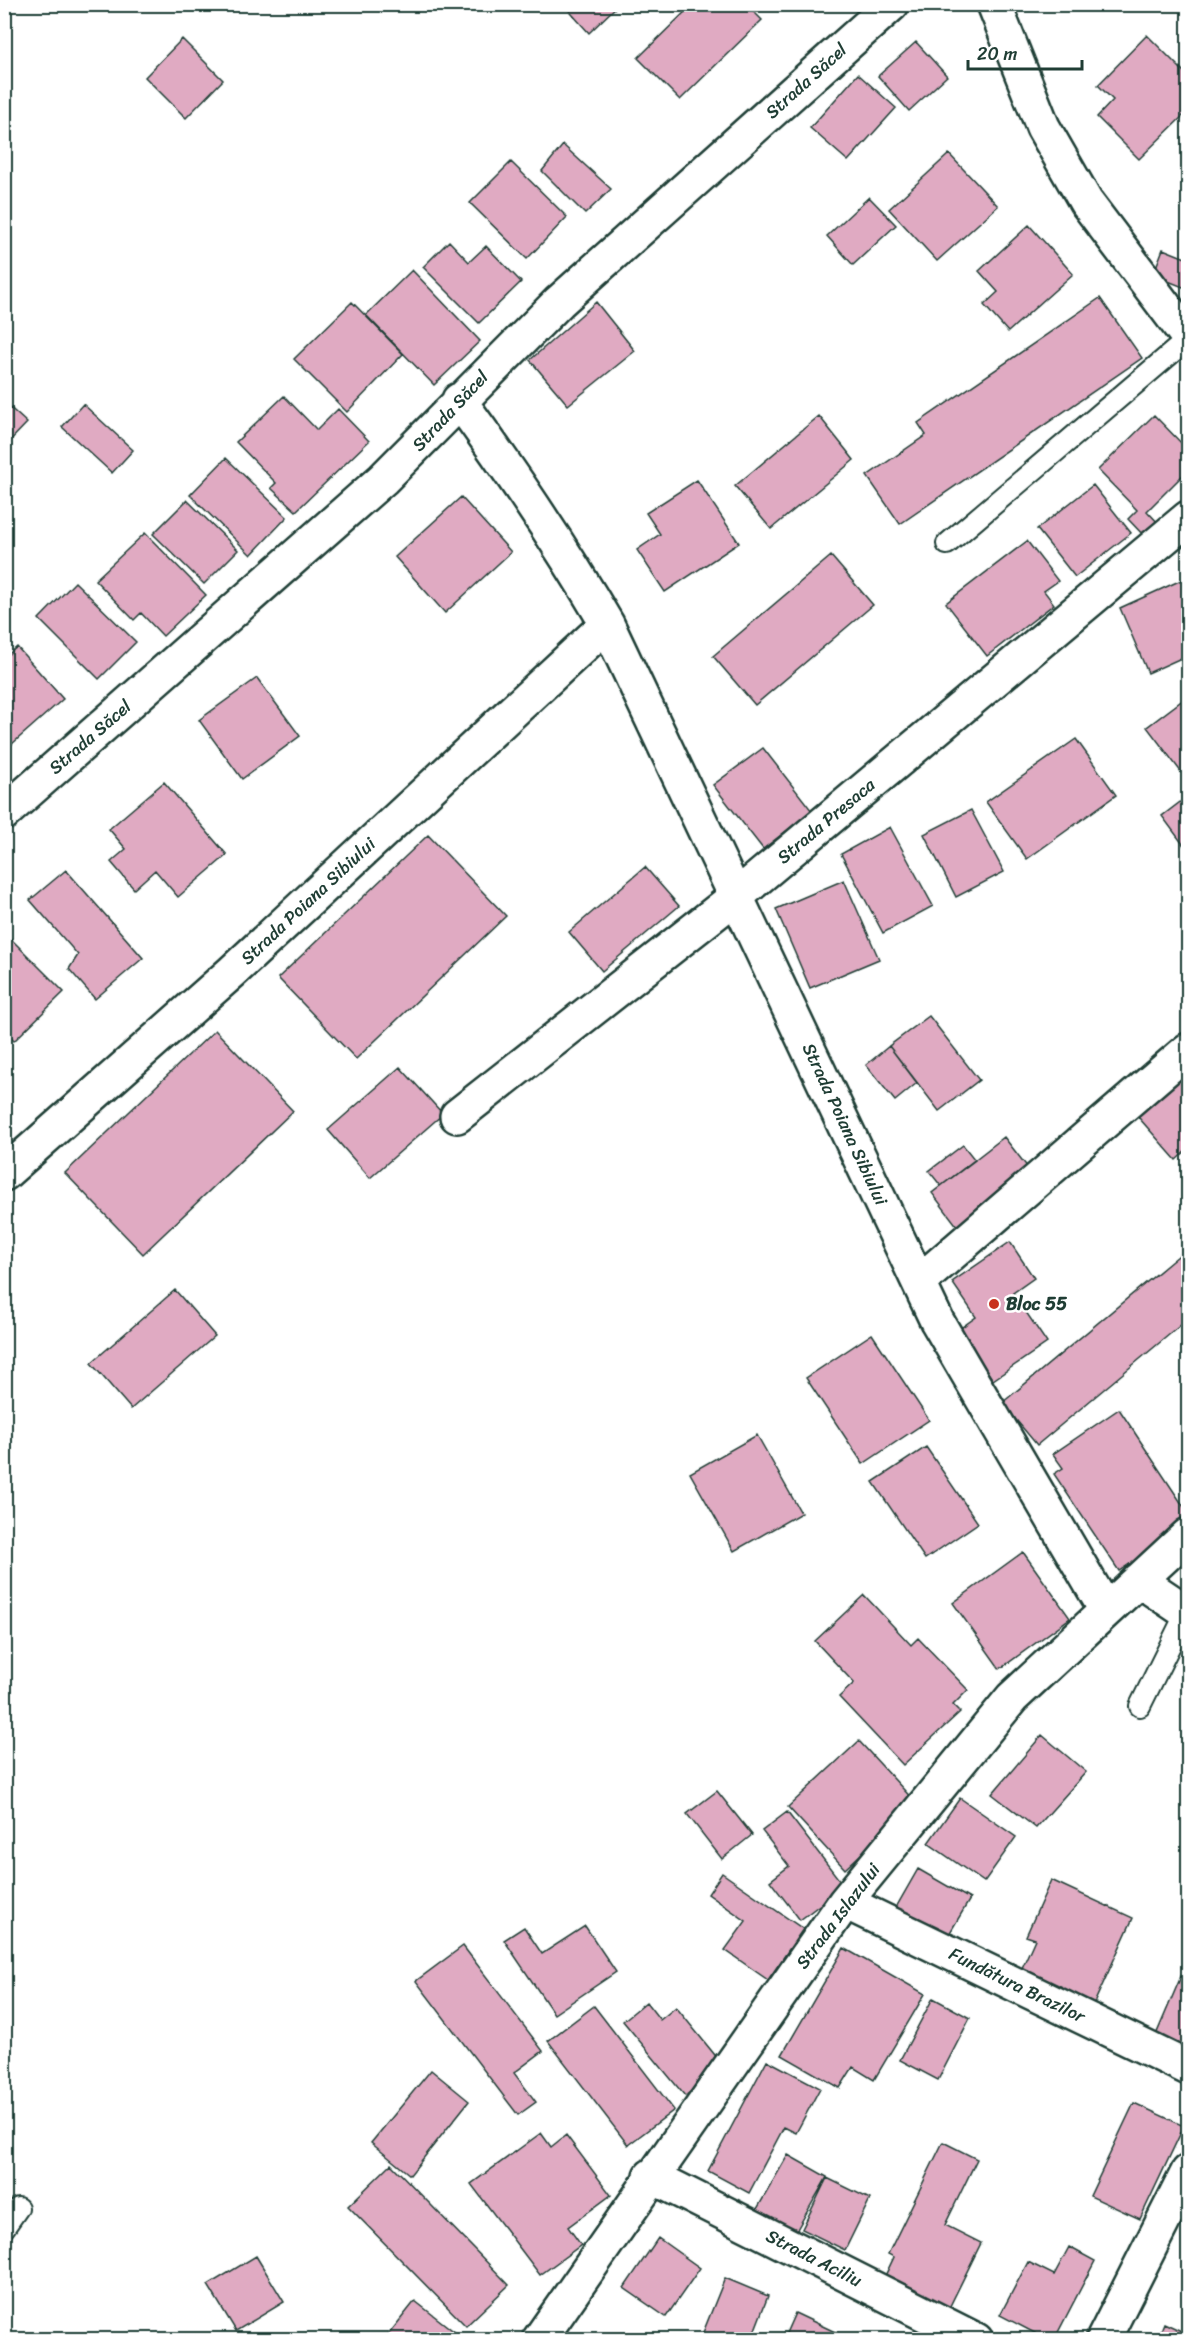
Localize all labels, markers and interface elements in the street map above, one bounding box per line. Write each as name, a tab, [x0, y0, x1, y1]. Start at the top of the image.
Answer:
scale bar	[968, 33, 1082, 71]
street label: Strada Săcel	[757, 34, 855, 127]
text: 20 m	[977, 38, 1017, 70]
street label: Strada Săcel	[404, 362, 497, 459]
street label: Strada Săcel	[41, 691, 140, 783]
street label: Strada Presaca	[769, 769, 883, 872]
street label: Strada Poiana Sibiului	[233, 828, 384, 973]
street label: Strada Poiana Sibiului	[793, 1037, 897, 1212]
place label: Bloc 55	[1006, 1288, 1067, 1320]
marker: Bloc 55	[987, 1297, 1001, 1311]
street label: Strada Islazului	[787, 1855, 889, 1976]
street label: Fundătura Brazilor	[943, 1938, 1092, 2033]
street label: Strada Aciliu	[760, 2220, 868, 2296]

